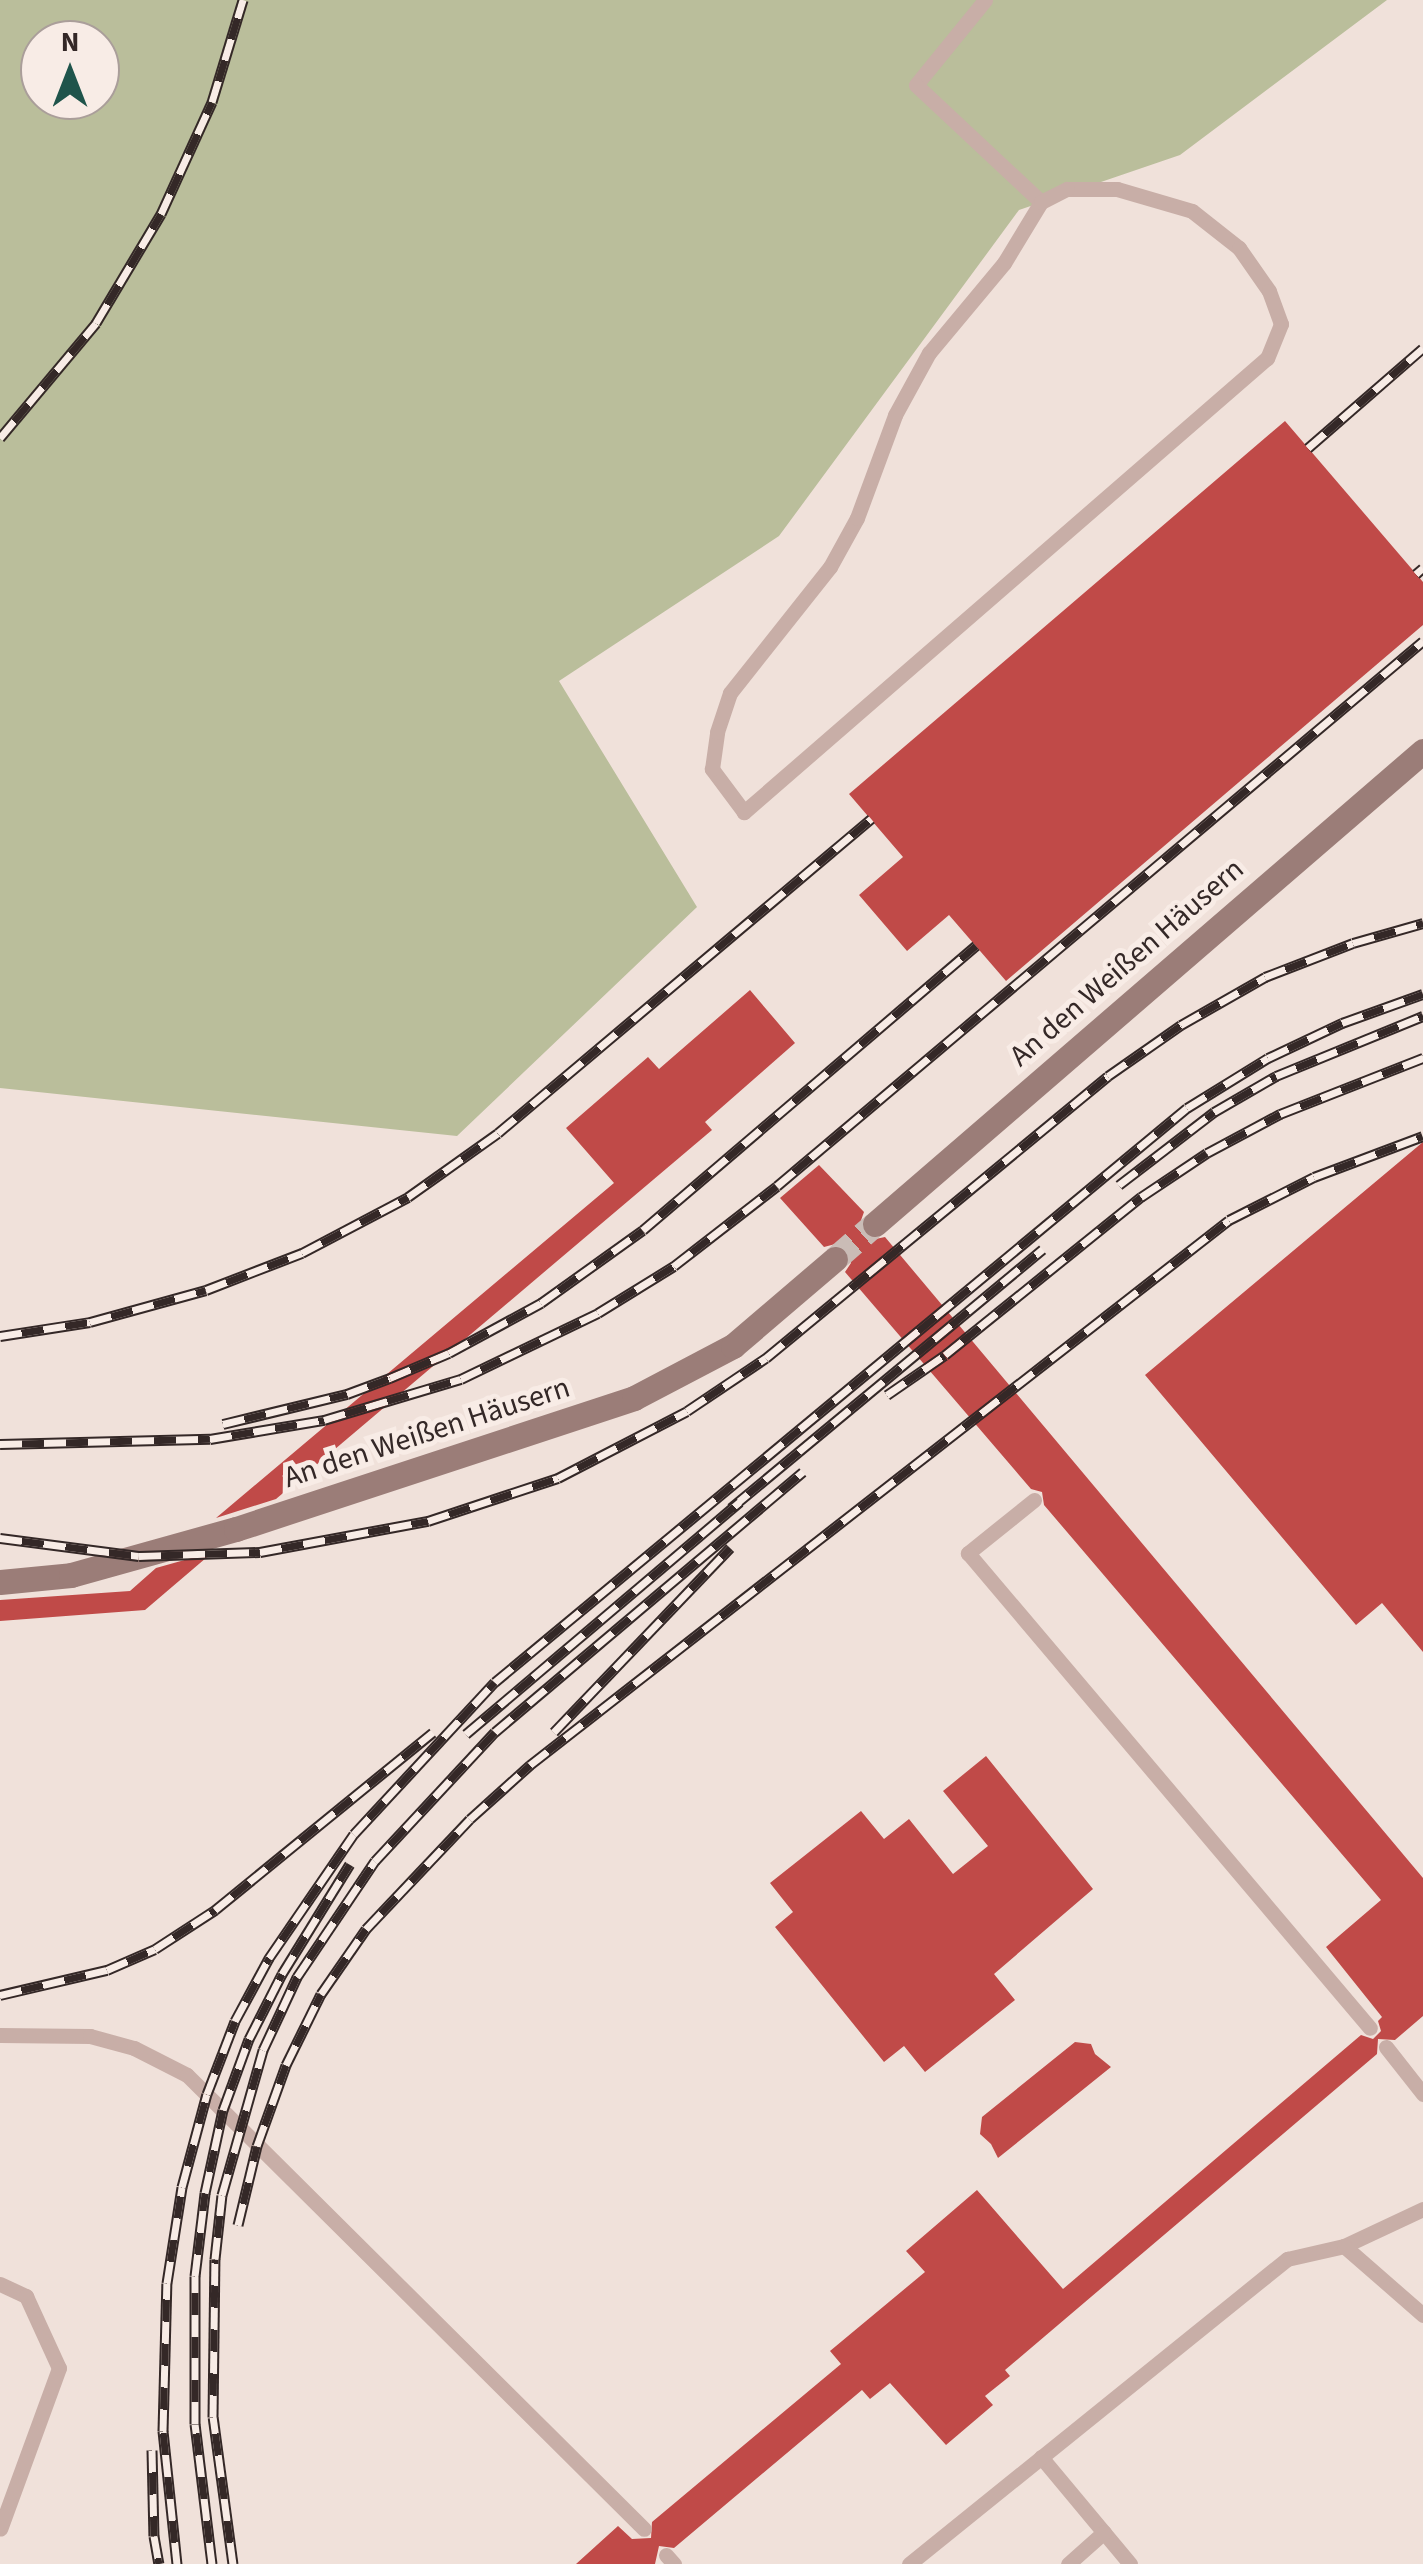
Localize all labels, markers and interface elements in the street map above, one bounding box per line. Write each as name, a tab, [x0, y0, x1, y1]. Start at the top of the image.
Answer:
north arrow	[20, 20, 120, 120]
text: N	[61, 22, 79, 62]
street label: An den Weißen Häusern	[1003, 852, 1251, 1074]
street label: An den Weißen Häusern	[280, 1370, 574, 1496]

